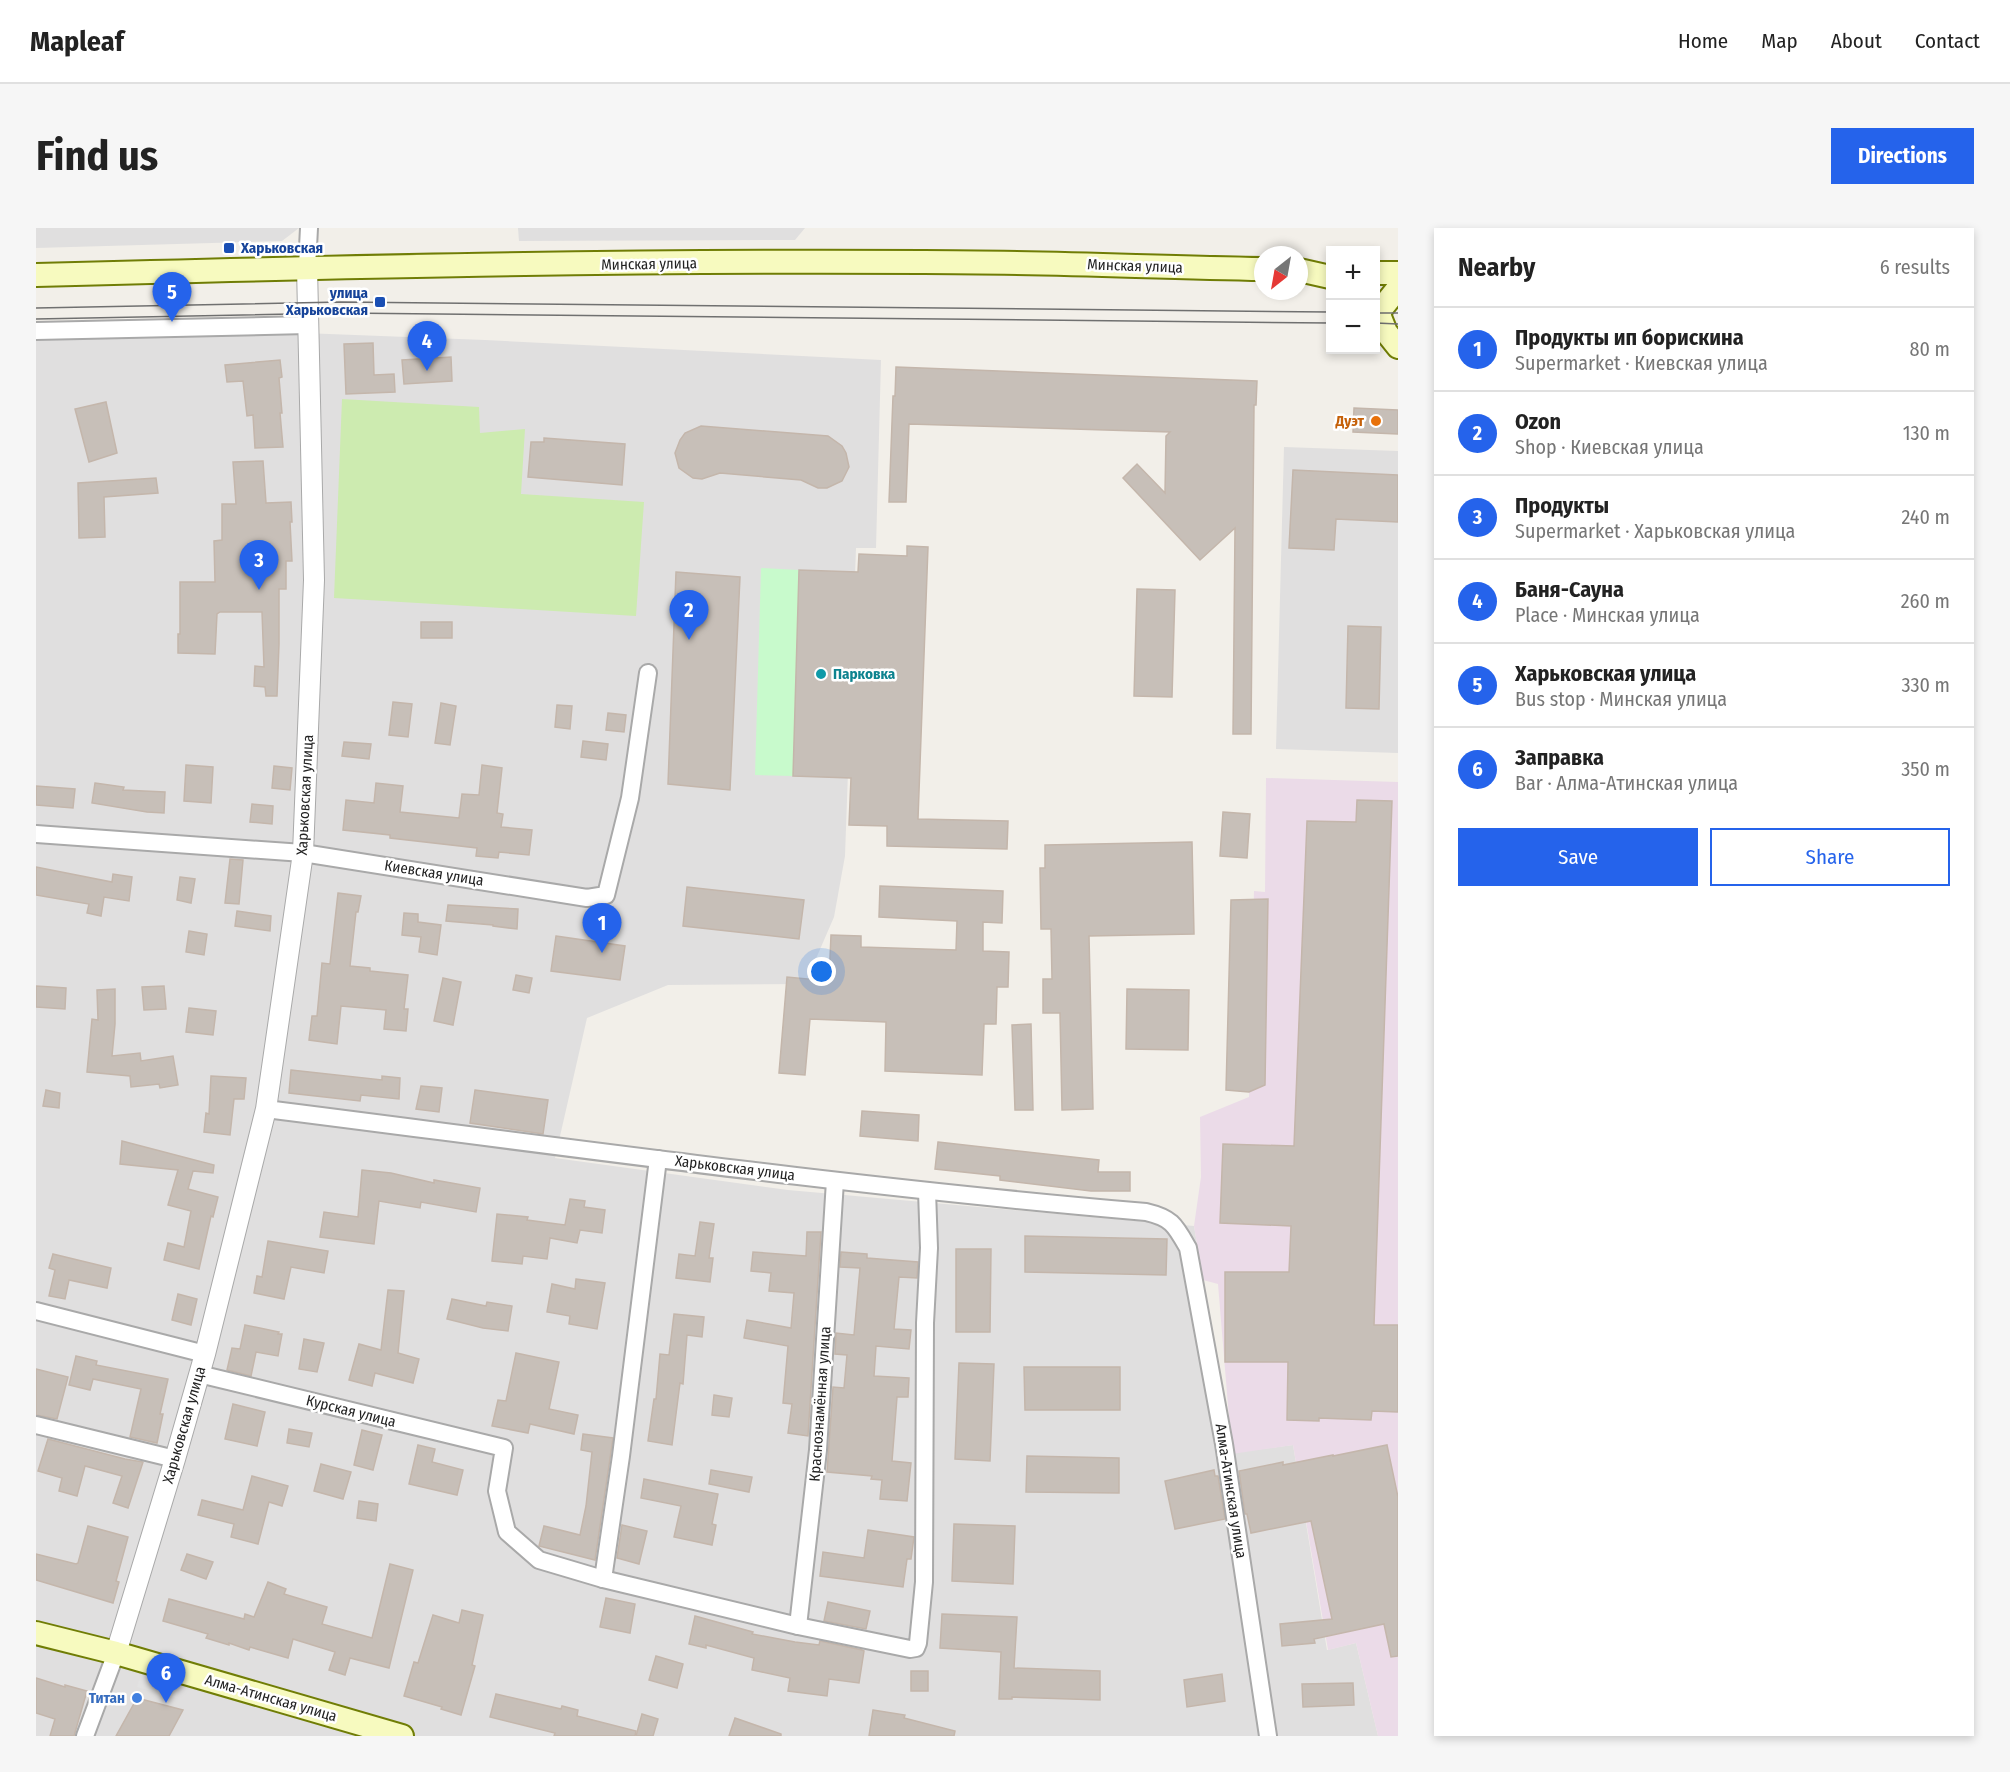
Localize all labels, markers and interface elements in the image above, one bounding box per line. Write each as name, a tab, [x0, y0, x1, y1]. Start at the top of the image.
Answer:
text: Mapleaf	[30, 25, 124, 58]
text: Home	[1678, 28, 1728, 54]
text: Map	[1761, 28, 1798, 54]
text: About	[1831, 28, 1882, 54]
text: Contact	[1915, 28, 1980, 54]
button: Directions	[1831, 128, 1974, 184]
text: Find us	[36, 131, 158, 181]
place label: Харьковская	[240, 239, 323, 257]
marker: Харьковская	[222, 241, 236, 255]
north arrow	[1254, 246, 1308, 300]
map controls	[1326, 246, 1380, 354]
button: +	[1326, 246, 1380, 300]
text: Nearby	[1458, 252, 1535, 283]
street label: Минская улица	[601, 254, 697, 274]
street label: Минская улица	[1087, 255, 1183, 277]
text: 6 results	[1880, 255, 1950, 279]
pin: 5	[152, 272, 192, 322]
place label: улица Харьковская	[285, 284, 369, 319]
marker: улица Харьковская	[373, 295, 387, 309]
button: −	[1326, 300, 1380, 354]
pin: 4	[408, 322, 446, 371]
text: Продукты ип борискина	[1515, 324, 1744, 351]
text: 1	[1473, 337, 1482, 361]
text: 80 m	[1910, 337, 1950, 361]
text: Supermarket · Киевская улица	[1515, 351, 1768, 375]
text: Ozon	[1515, 408, 1561, 435]
place label: Дуэт	[1335, 412, 1365, 430]
marker: Дуэт	[1369, 414, 1383, 428]
text: 2	[1473, 421, 1482, 445]
text: 130 m	[1903, 421, 1950, 445]
text: Shop · Киевская улица	[1515, 435, 1704, 459]
text: Продукты	[1515, 492, 1609, 519]
text: 3	[1473, 505, 1482, 529]
text: 240 m	[1901, 505, 1950, 529]
text: Supermarket · Харьковская улица	[1515, 519, 1795, 543]
pin: 3	[240, 540, 278, 590]
text: Баня-Сауна	[1515, 576, 1624, 603]
text: 4	[1472, 589, 1483, 613]
text: 260 m	[1901, 589, 1950, 613]
pin: 2	[670, 590, 708, 640]
text: Place · Минская улица	[1515, 603, 1700, 627]
text: Харьковская улица	[1515, 660, 1696, 687]
place label: Парковка	[833, 665, 896, 683]
marker: Парковка	[814, 667, 828, 681]
text: 5	[1473, 673, 1482, 697]
text: 330 m	[1901, 673, 1950, 697]
text: Bus stop · Минская улица	[1515, 687, 1727, 711]
street label: Харьковская улица	[293, 734, 317, 856]
text: Заправка	[1515, 744, 1604, 771]
text: 6	[1472, 757, 1483, 781]
text: 350 m	[1901, 757, 1950, 781]
text: Bar · Алма-Атинская улица	[1515, 771, 1738, 795]
button: Save	[1458, 828, 1698, 886]
button: Share	[1710, 828, 1950, 886]
street label: Киевская улица	[383, 856, 485, 890]
pin: 1	[582, 904, 622, 953]
your location	[807, 957, 836, 986]
street label: Харьковская улица	[674, 1152, 796, 1184]
street label: Краснознамённая улица	[806, 1326, 834, 1482]
street label: Харьковская улица	[159, 1364, 209, 1486]
street label: Курская улица	[304, 1391, 398, 1431]
street label: Алма-Атинская улица	[1211, 1422, 1251, 1560]
pin: 6	[146, 1654, 186, 1703]
street label: Алма-Атинская улица	[203, 1671, 339, 1725]
place label: Титан	[89, 1689, 125, 1707]
marker: Титан	[130, 1691, 144, 1705]

